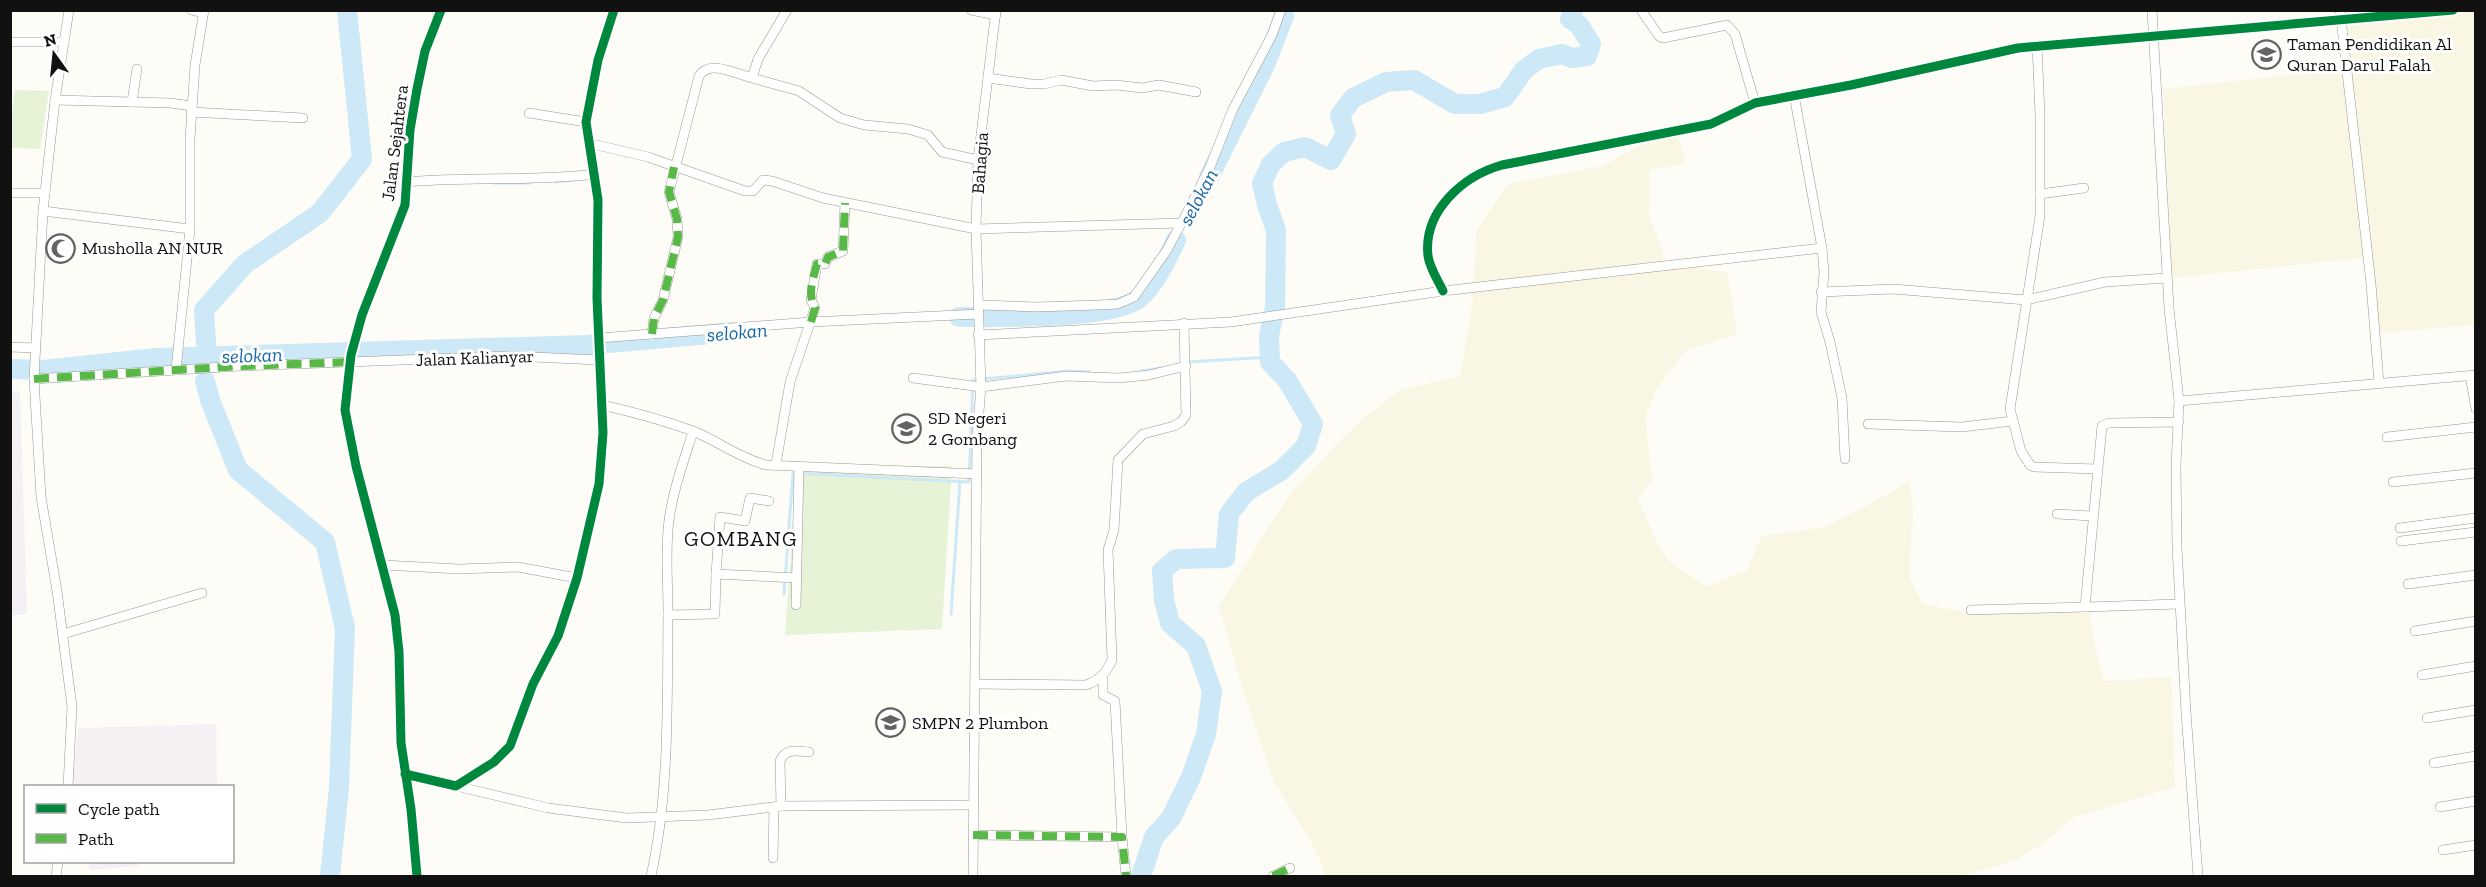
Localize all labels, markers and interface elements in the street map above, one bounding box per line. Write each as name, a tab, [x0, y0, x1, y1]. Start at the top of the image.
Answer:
north arrow	[24, 24, 84, 84]
text: N	[42, 29, 59, 51]
place label: Taman Pendidikan Al Quran Darul Falah	[2287, 33, 2452, 76]
school or university icon: Taman Pendidikan Al Quran Darul Falah	[2250, 38, 2282, 70]
street label: Jalan Sejahtera	[377, 83, 413, 202]
street label: Bahagia	[967, 131, 993, 195]
water label: selokan	[1173, 165, 1223, 229]
mosque icon: Musholla AN NUR	[45, 232, 77, 264]
place label: Musholla AN NUR	[82, 237, 223, 259]
water label: selokan	[706, 317, 768, 347]
water label: selokan	[221, 342, 283, 368]
street label: Jalan Kalianyar	[415, 345, 535, 371]
place label: SD Negeri 2 Gombang	[928, 407, 1017, 450]
school or university icon: SD Negeri 2 Gombang	[891, 412, 923, 444]
district label: GOMBANG	[684, 526, 798, 551]
school or university icon: SMPN 2 Plumbon	[875, 707, 907, 739]
place label: SMPN 2 Plumbon	[912, 712, 1049, 734]
legend	[24, 785, 234, 863]
text: Cycle path	[78, 798, 160, 820]
text: Path	[78, 828, 114, 850]

